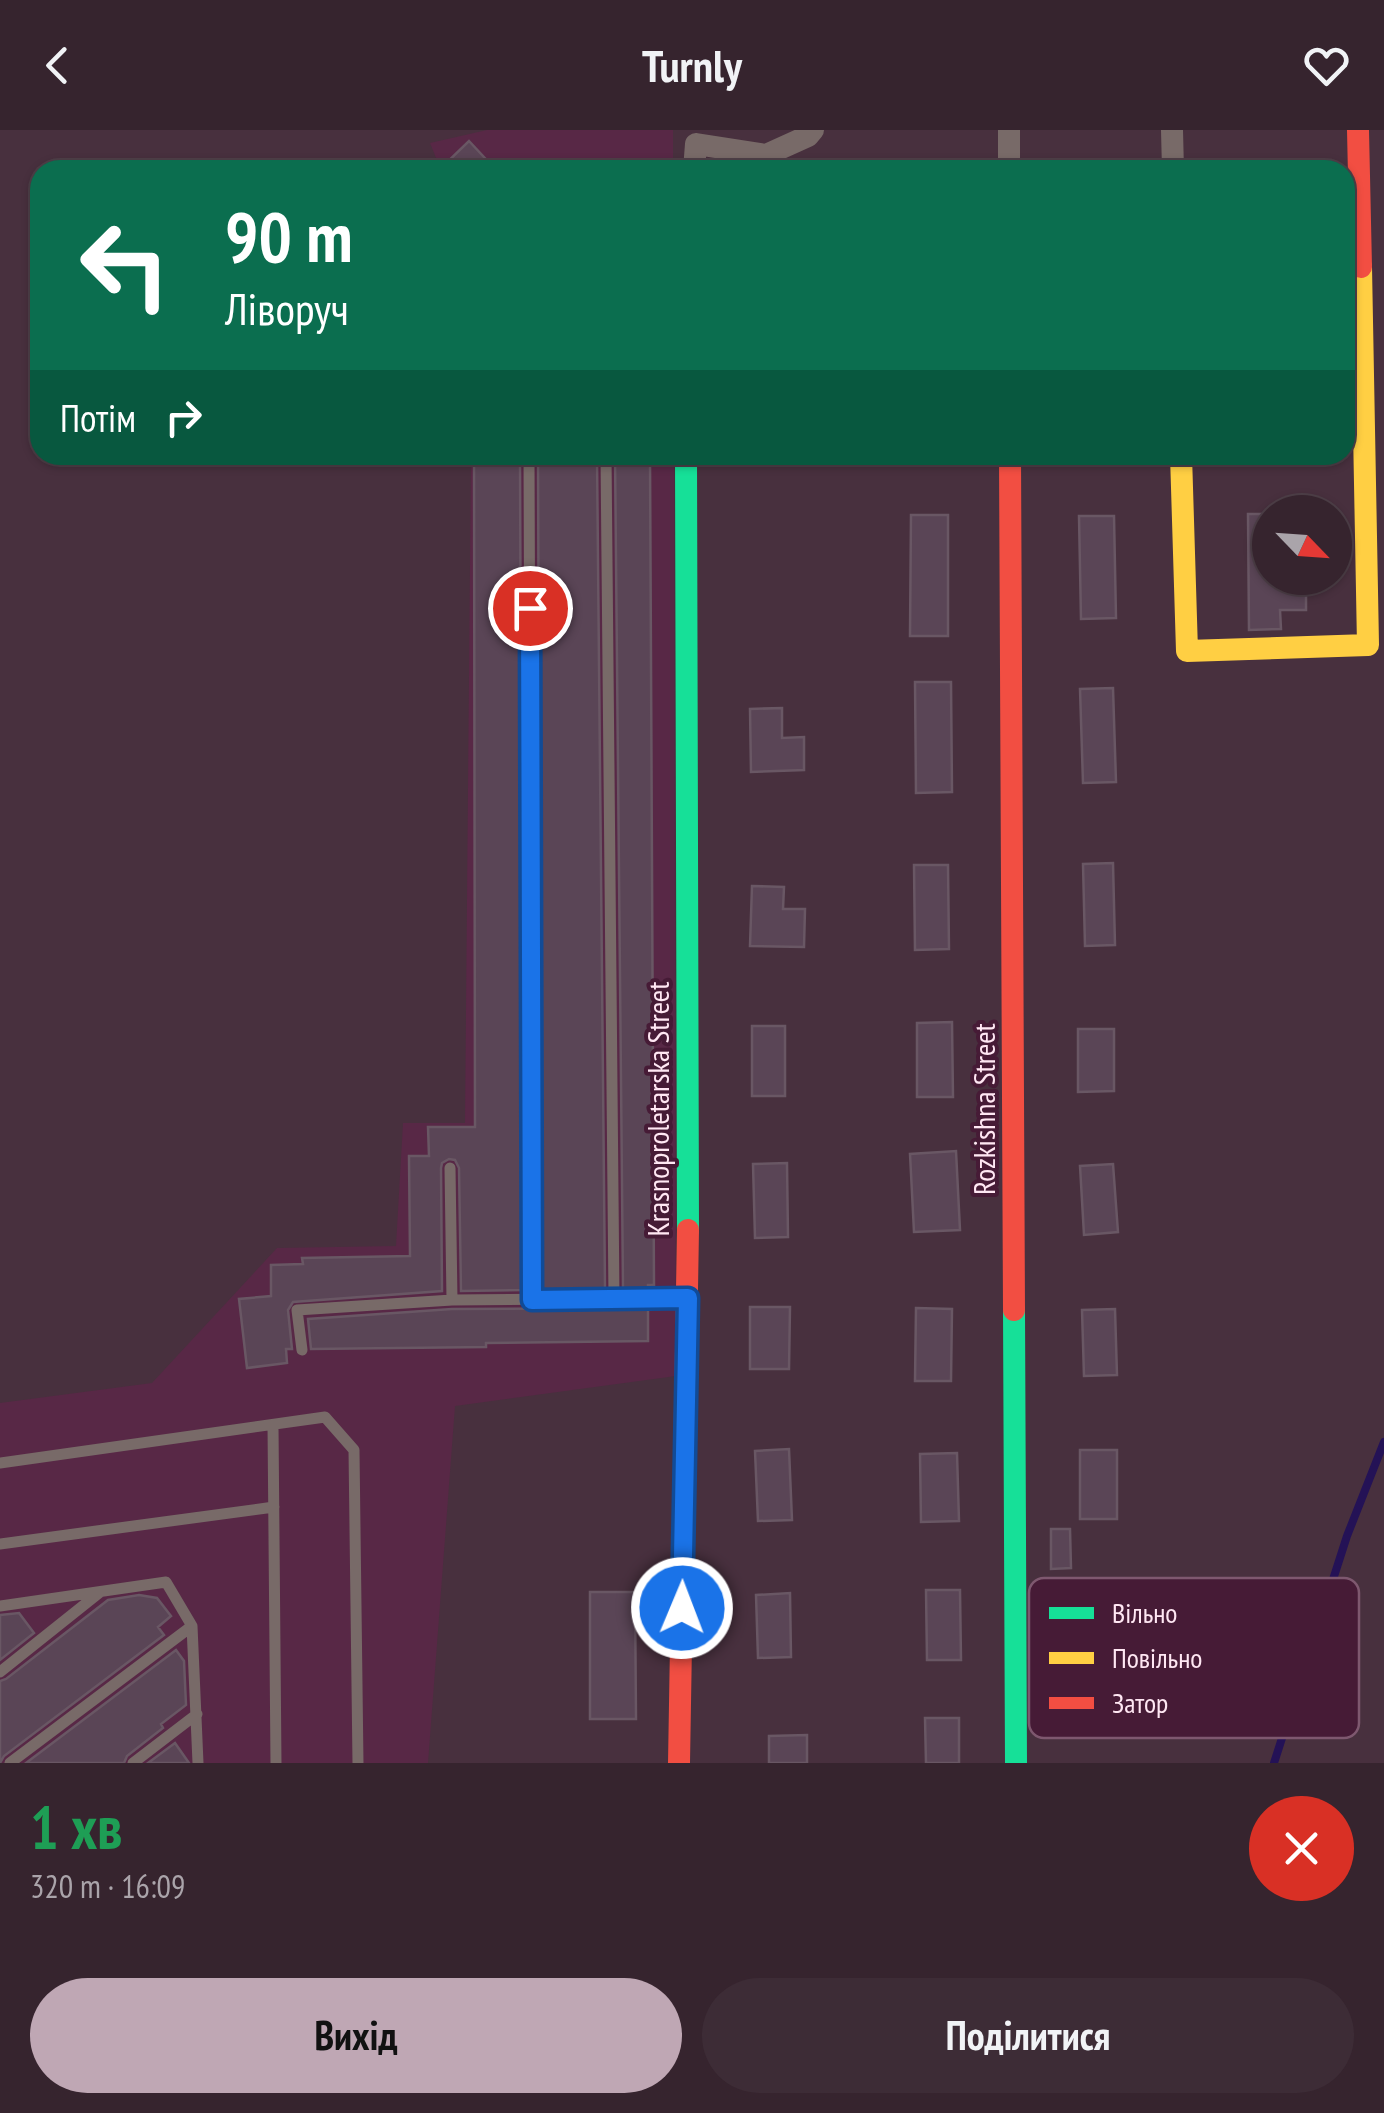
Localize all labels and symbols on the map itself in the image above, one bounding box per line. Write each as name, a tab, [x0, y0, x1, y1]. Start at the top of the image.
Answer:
north arrow	[1252, 495, 1352, 595]
pin	[488, 566, 573, 651]
street label: Krasnoproletarska Street	[638, 981, 677, 1236]
street label: Rozkishna Street	[964, 1022, 1003, 1195]
position arrow	[630, 1556, 734, 1660]
legend	[1029, 1578, 1359, 1738]
text: Вільно	[1112, 1594, 1177, 1631]
text: Повільно	[1112, 1639, 1202, 1676]
text: Затор	[1112, 1684, 1168, 1721]

